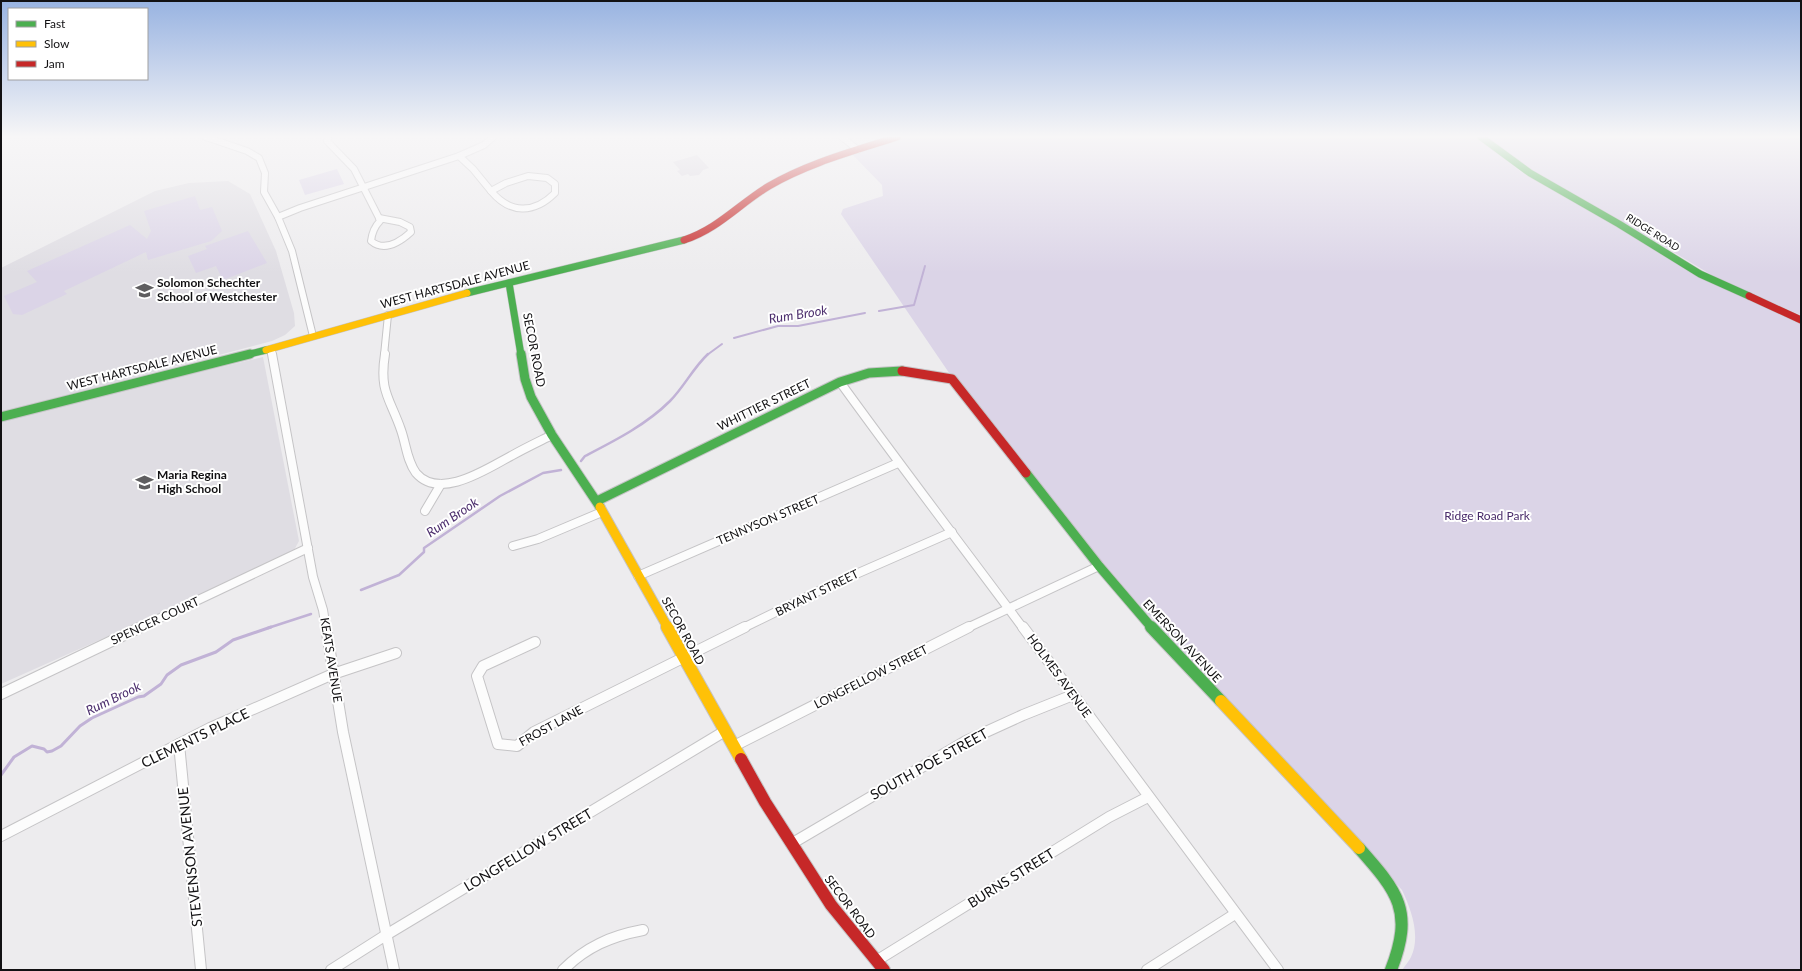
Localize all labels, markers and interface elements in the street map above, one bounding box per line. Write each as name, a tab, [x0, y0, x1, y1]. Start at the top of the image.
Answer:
legend	[8, 8, 148, 80]
text: Fast	[44, 16, 66, 31]
text: Slow	[44, 36, 70, 51]
text: Jam	[44, 56, 65, 71]
street label: RIDGE ROAD	[1624, 211, 1682, 253]
street label: WEST HARTSDALE AVENUE	[379, 257, 531, 312]
place label: Solomon Schechter School of Westchester	[157, 275, 277, 304]
school or university icon: Solomon Schechter School of Westchester	[134, 280, 154, 300]
water label: Rum Brook	[768, 301, 829, 327]
street label: SECOR ROAD	[520, 311, 549, 388]
street label: WEST HARTSDALE AVENUE	[65, 342, 218, 393]
street label: WHITTIER STREET	[715, 375, 813, 434]
place label: Maria Regina High School	[157, 467, 227, 496]
school or university icon: Maria Regina High School	[134, 472, 154, 492]
street label: TENNYSON STREET	[714, 491, 821, 548]
water label: Rum Brook	[423, 493, 482, 540]
park label: Ridge Road Park	[1444, 508, 1531, 523]
street label: BRYANT STREET	[773, 566, 861, 619]
street label: SPENCER COURT	[108, 593, 201, 648]
street label: SECOR ROAD	[659, 594, 708, 667]
street label: EMERSON AVENUE	[1140, 596, 1225, 685]
street label: KEATS AVENUE	[317, 616, 346, 704]
street label: HOLMES AVENUE	[1024, 631, 1095, 720]
street label: LONGFELLOW STREET	[811, 641, 930, 712]
water label: Rum Brook	[83, 677, 144, 718]
street label: FROST LANE	[516, 702, 585, 749]
street label: CLEMENTS PLACE	[138, 704, 252, 771]
street label: SOUTH POE STREET	[867, 724, 991, 803]
street label: STEVENSON AVENUE	[174, 786, 205, 928]
street label: LONGFELLOW STREET	[460, 804, 596, 895]
street label: BURNS STREET	[964, 844, 1058, 911]
street label: SECOR ROAD	[822, 872, 879, 941]

